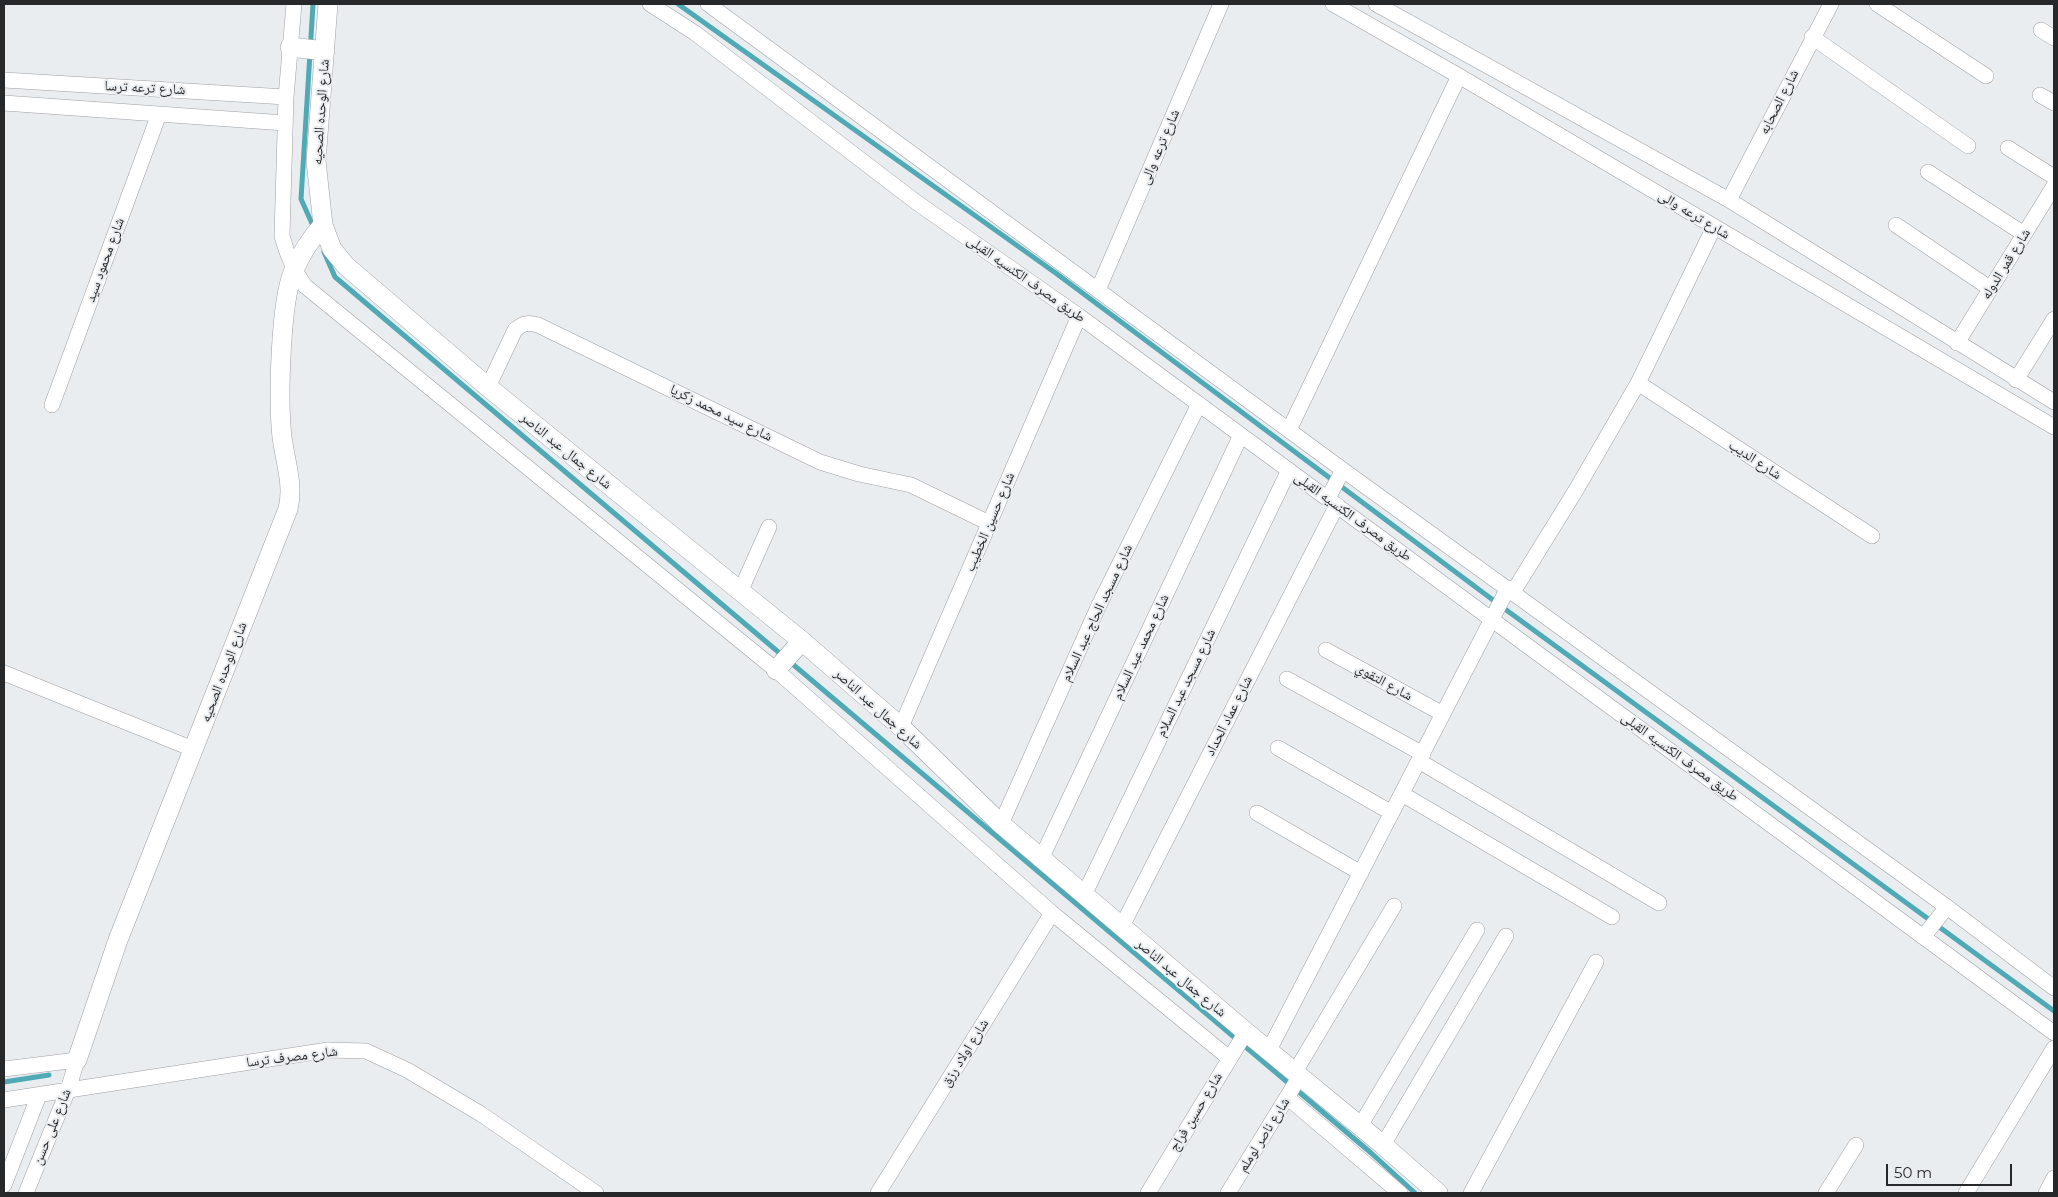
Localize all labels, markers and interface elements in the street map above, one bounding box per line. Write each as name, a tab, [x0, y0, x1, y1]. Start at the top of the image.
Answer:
street label: شارع الوحده الصحيه	[309, 59, 333, 165]
street label: شارع الصحابه	[1756, 67, 1802, 137]
street label: شارع ترعه ترسا	[104, 77, 186, 99]
street label: شارع ترعه والى	[1137, 107, 1183, 187]
street label: شارع ترعه والى	[1655, 187, 1733, 243]
street label: شارع محمود سيد	[82, 215, 128, 305]
street label: شارع قمر الدوله	[1978, 226, 2034, 302]
street label: طريق مصرف الكنسيه القبلى	[964, 232, 1088, 326]
street label: شارع سيد محمد زكريا	[667, 381, 775, 445]
street label: شارع جمال عبد الناصر	[517, 409, 615, 493]
street label: شارع الديب	[1725, 437, 1785, 483]
street label: طريق مصرف الكنسيه القبلى	[1291, 469, 1415, 565]
street label: شارع حسين الخطيب	[962, 470, 1018, 574]
street label: شارع مسجد الحاج عبد السلام	[1058, 542, 1136, 684]
street label: شارع محمد عبد السلام	[1109, 592, 1173, 702]
street label: شارع الوحده الصحيه	[197, 620, 251, 724]
street label: شارع مسجد عبد السلام	[1153, 626, 1219, 740]
street label: شارع التقوي	[1353, 660, 1415, 704]
street label: شارع جمال عبد الناصر	[831, 665, 925, 753]
street label: شارع عماد الحداد	[1202, 673, 1256, 759]
street label: طريق مصرف الكنسيه القبلى	[1618, 709, 1742, 805]
street label: شارع جمال عبد الناصر	[1132, 935, 1230, 1021]
street label: شارع اولاد رزق	[938, 1016, 992, 1090]
street label: شارع مصرف ترسا	[245, 1043, 339, 1071]
street label: شارع حسين فراج	[1166, 1069, 1226, 1155]
street label: شارع على حسن	[29, 1087, 75, 1167]
street label: شارع ناصر لوملم	[1234, 1095, 1294, 1175]
scale bar	[1888, 1154, 2014, 1186]
text: 50 m	[1894, 1163, 1932, 1182]

